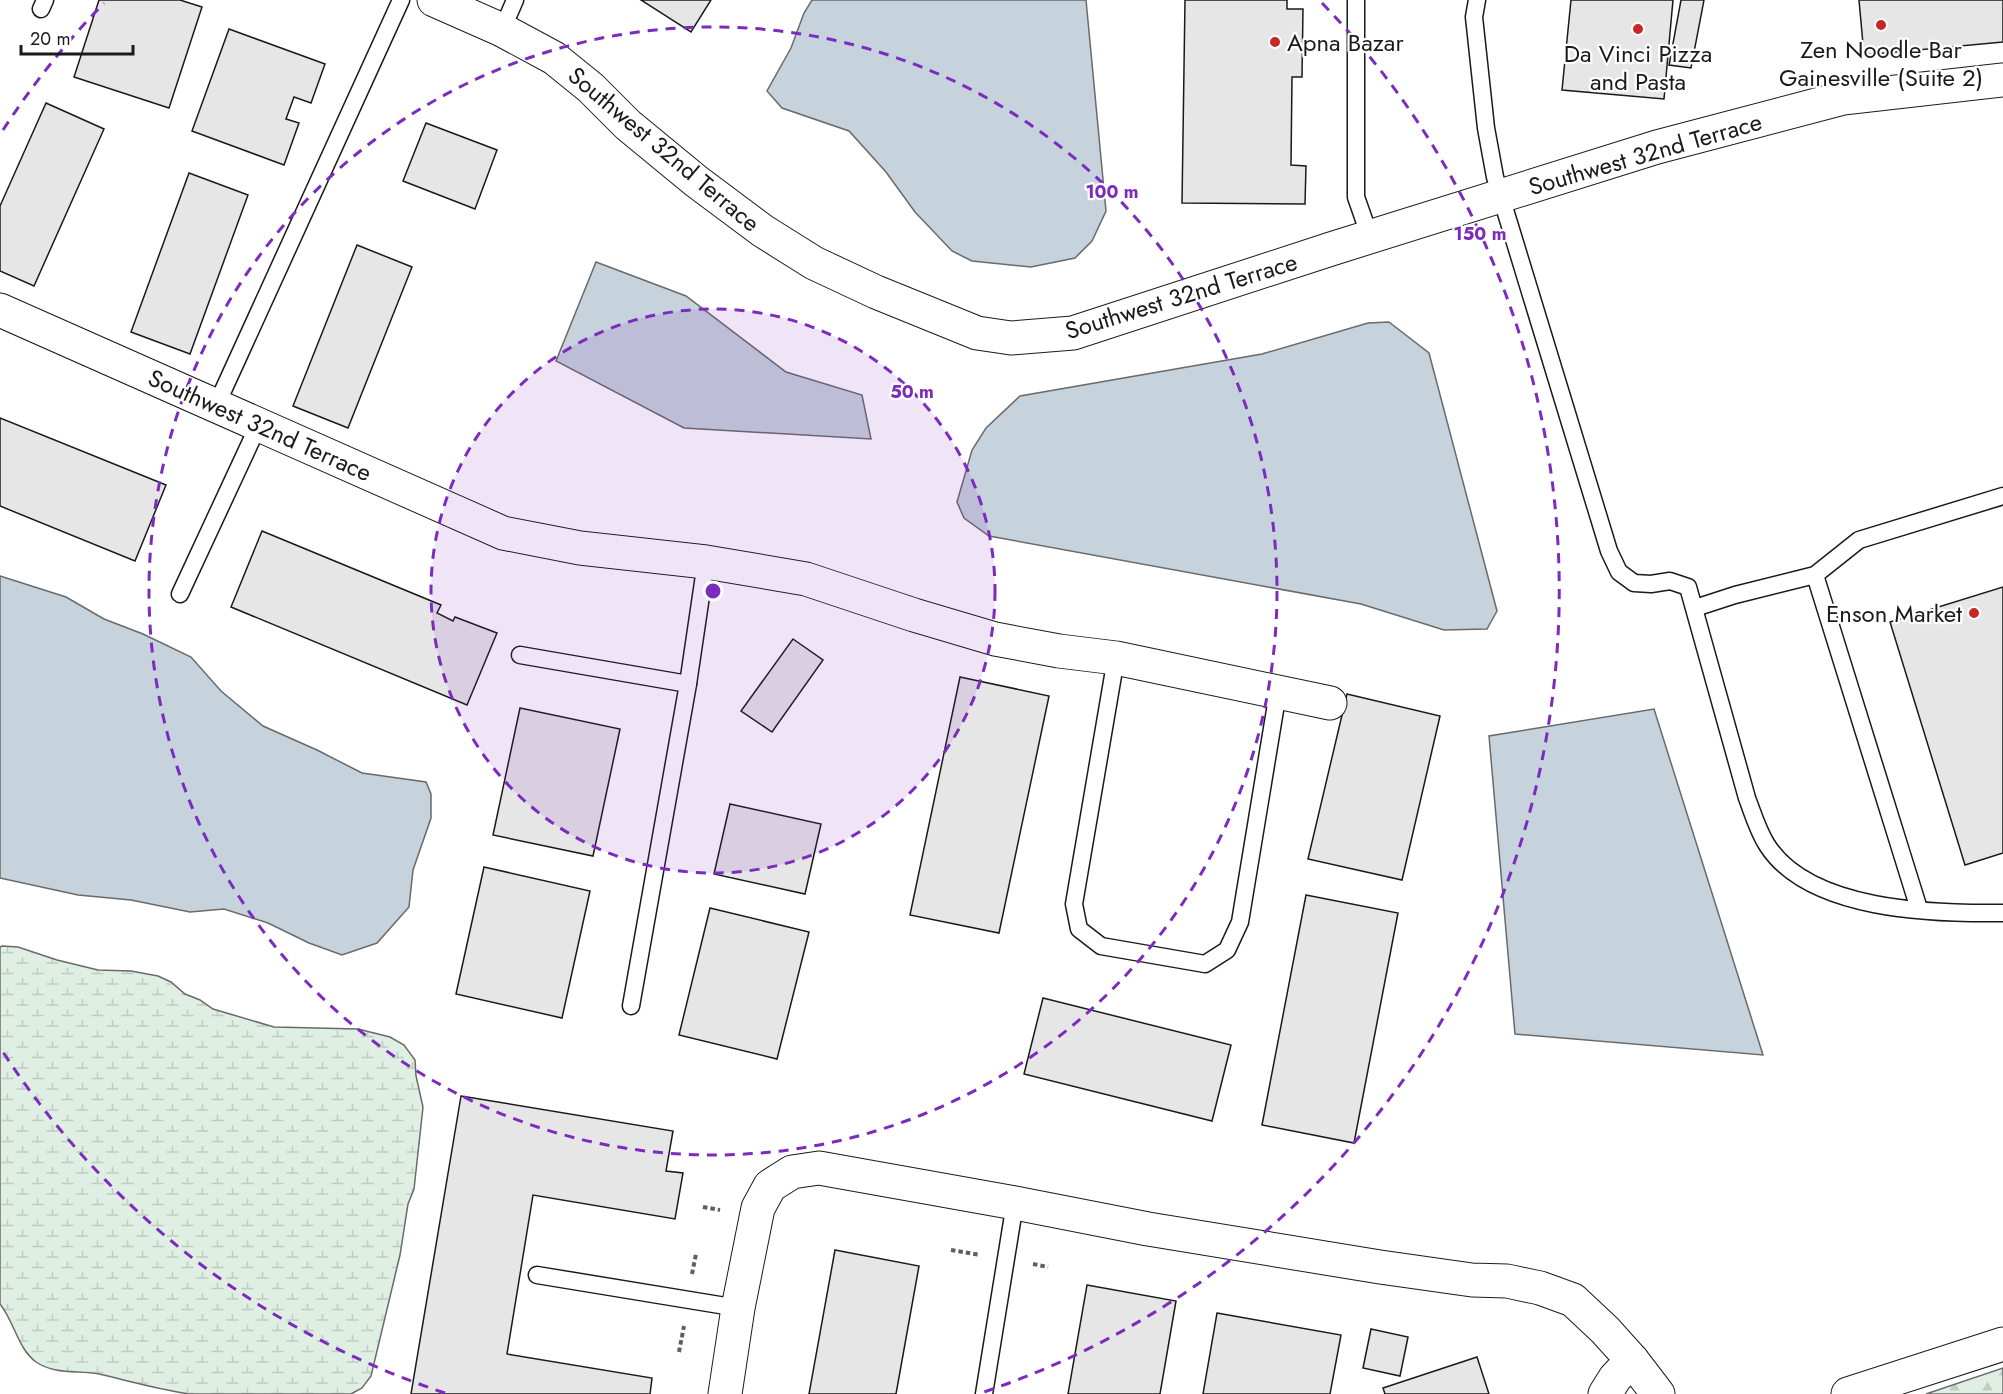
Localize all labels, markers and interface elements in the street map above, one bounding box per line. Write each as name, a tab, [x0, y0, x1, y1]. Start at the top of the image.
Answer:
scale bar	[21, 18, 134, 56]
marker: Zen Noodle Bar Gainesville (Suite 2)	[1874, 18, 1888, 32]
marker: Da Vinci Pizza and Pasta	[1631, 22, 1645, 36]
place label: Apna Bazar	[1287, 25, 1404, 60]
text: 20 m	[30, 26, 70, 52]
place label: Zen Noodle Bar Gainesville (Suite 2)	[1779, 32, 1983, 95]
marker: Apna Bazar	[1268, 35, 1282, 49]
place label: Da Vinci Pizza and Pasta	[1564, 36, 1712, 99]
street label: Southwest 32nd Terrace	[560, 58, 768, 240]
street label: Southwest 32nd Terrace	[1524, 104, 1766, 204]
text: 100 m	[1085, 179, 1139, 205]
text: 150 m	[1454, 221, 1506, 247]
street label: Southwest 32nd Terrace	[1061, 244, 1301, 348]
street label: Southwest 32nd Terrace	[143, 360, 377, 490]
text: 50 m	[890, 379, 934, 405]
centre of rings	[703, 581, 723, 601]
place label: Enson Market	[1826, 596, 1962, 631]
marker: Enson Market	[1967, 606, 1981, 620]

